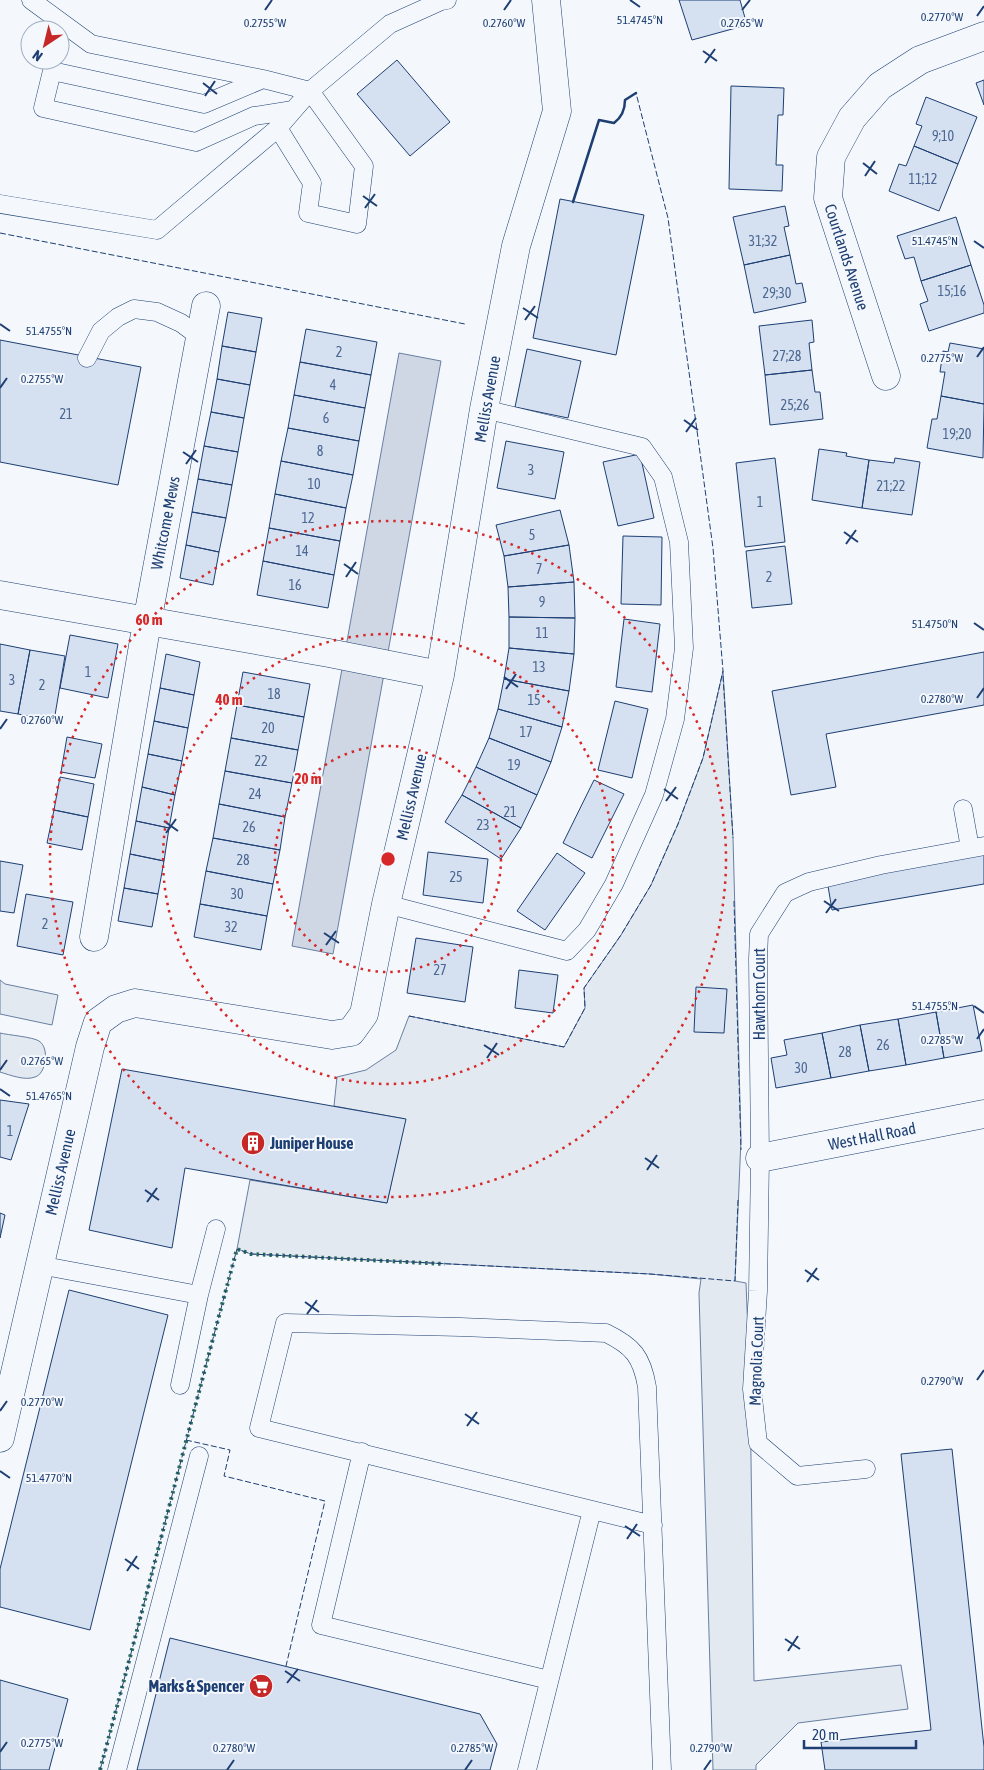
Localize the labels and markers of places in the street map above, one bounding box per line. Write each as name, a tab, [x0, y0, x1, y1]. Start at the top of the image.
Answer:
centre of rings	[379, 850, 397, 868]
building icon: Juniper House	[240, 1130, 266, 1156]
place label: Juniper House	[269, 1134, 354, 1152]
supermarket icon: Marks & Spencer	[248, 1673, 274, 1699]
place label: Marks & Spencer	[148, 1677, 244, 1695]

